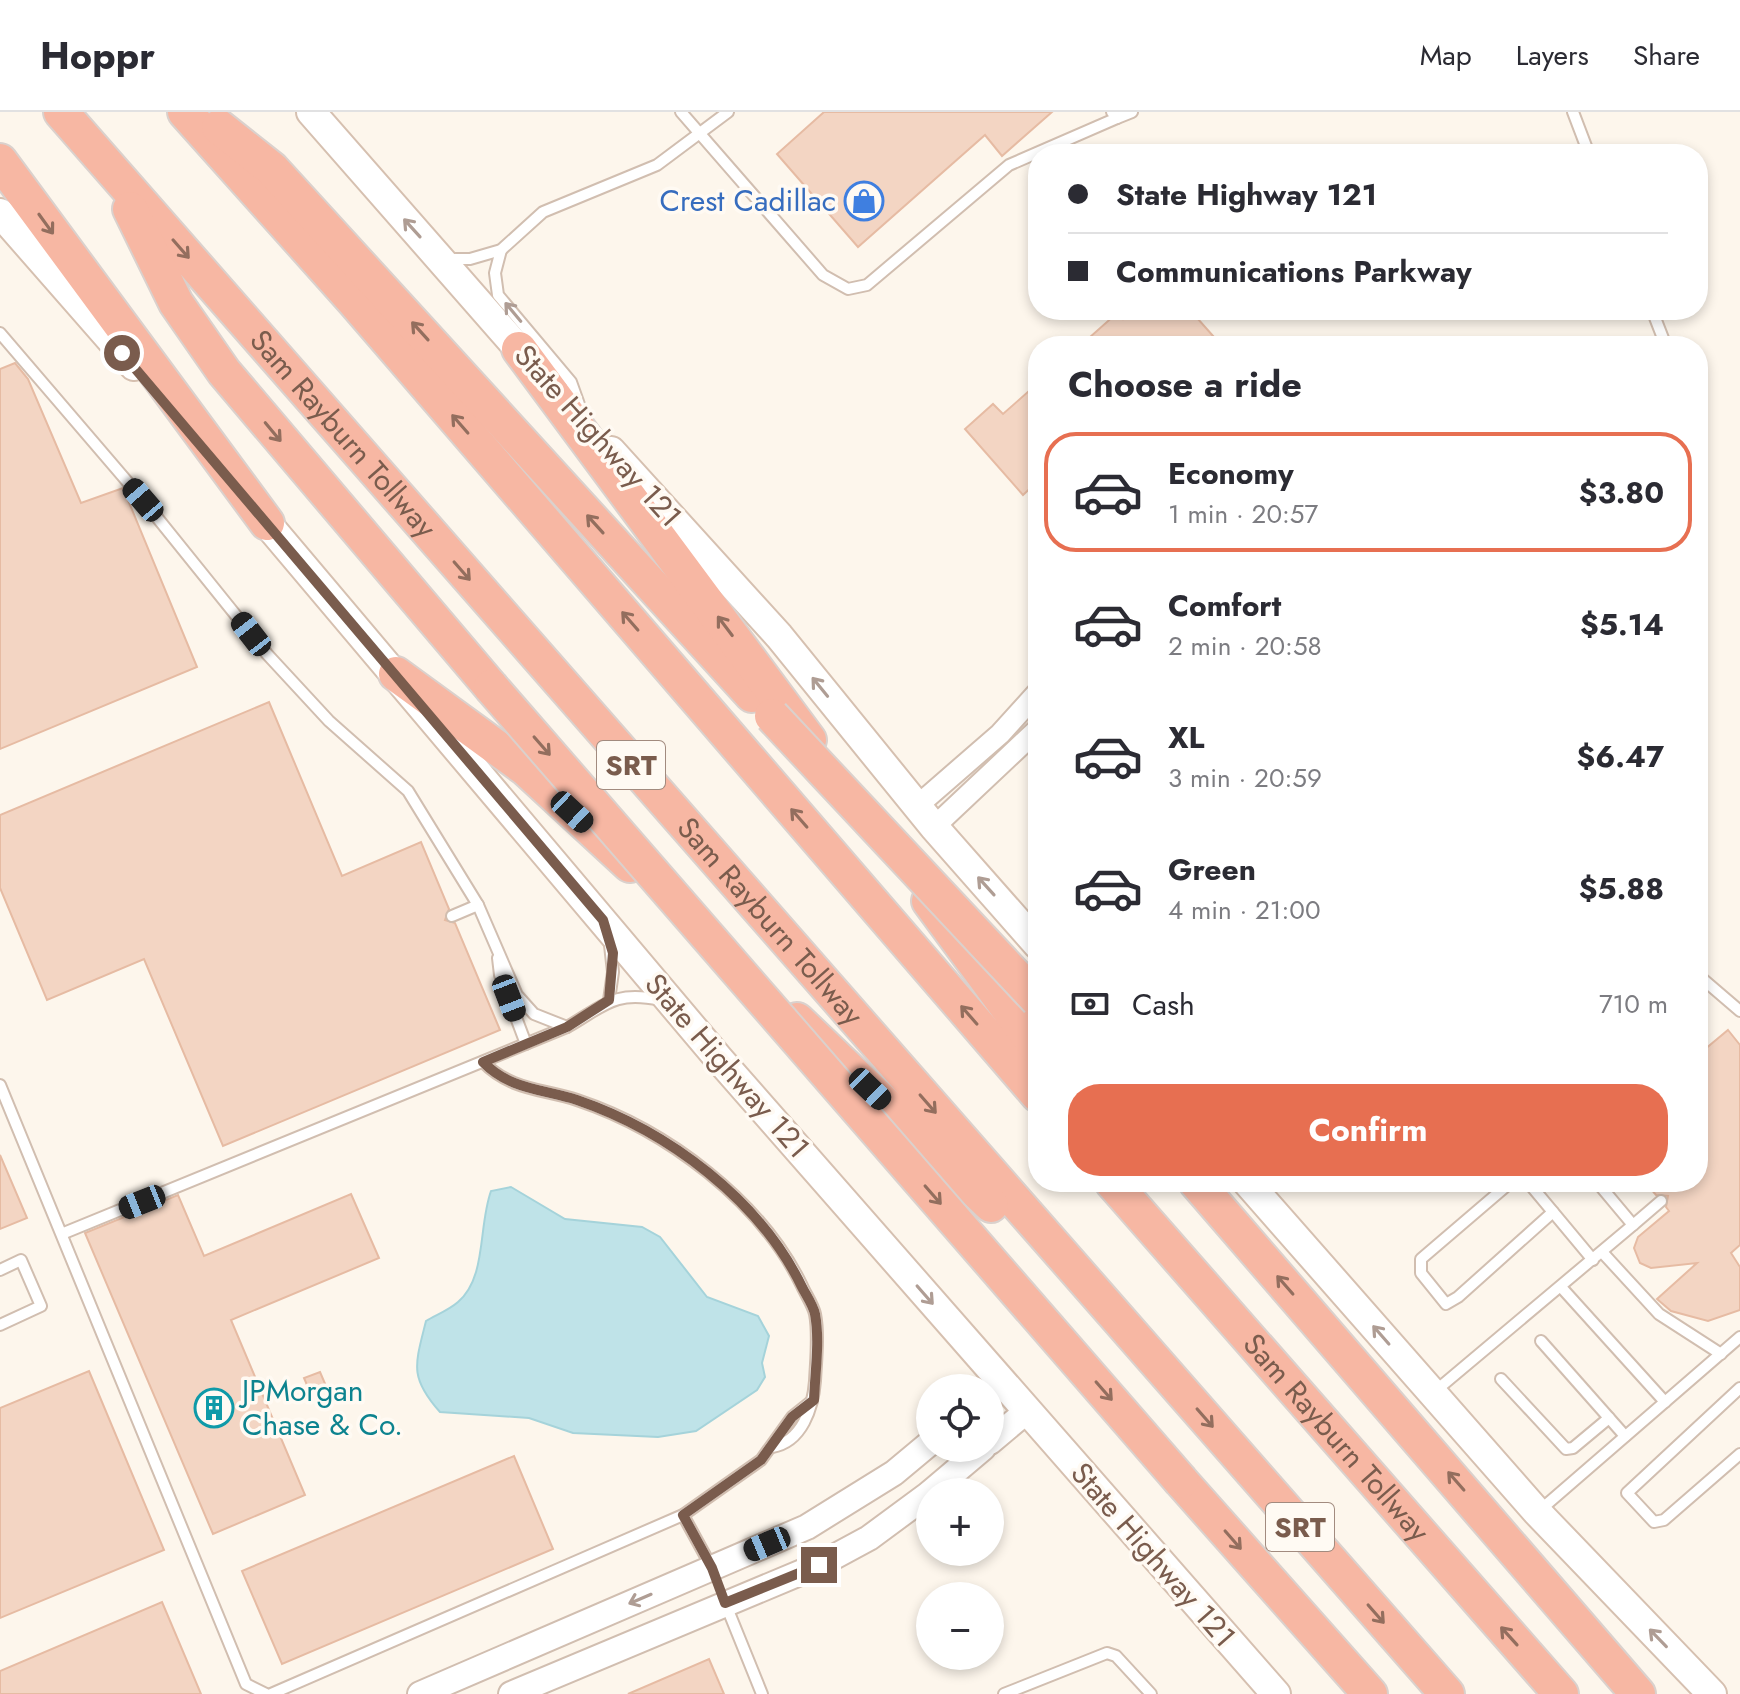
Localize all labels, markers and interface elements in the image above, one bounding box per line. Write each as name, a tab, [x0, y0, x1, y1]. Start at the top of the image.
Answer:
text: Hoppr	[40, 28, 155, 83]
text: Map	[1420, 35, 1472, 76]
text: Layers	[1516, 35, 1589, 76]
text: Share	[1633, 35, 1700, 76]
text: State Highway 121	[1116, 173, 1377, 216]
place label: Crest Cadillac	[659, 179, 836, 222]
shop icon: Crest Cadillac	[843, 180, 885, 222]
one-way arrow	[38, 213, 55, 234]
one-way arrow	[403, 218, 421, 238]
one-way arrow	[171, 238, 189, 258]
text: Communications Parkway	[1116, 250, 1472, 293]
one-way arrow	[504, 302, 521, 323]
street label: Sam Rayburn Tollway	[240, 320, 447, 548]
one-way arrow	[412, 322, 430, 342]
route start	[104, 335, 140, 371]
street label: State Highway 121	[505, 335, 692, 536]
text: Choose a ride	[1068, 358, 1302, 410]
one-way arrow	[451, 414, 469, 435]
one-way arrow	[264, 422, 282, 443]
text: Economy	[1168, 452, 1294, 495]
icon: car	[1072, 456, 1144, 528]
text: $3.80	[1579, 471, 1664, 514]
car	[118, 474, 168, 526]
text: 1 min · 20:57	[1168, 495, 1318, 533]
one-way arrow	[587, 514, 605, 534]
one-way arrow	[453, 560, 471, 581]
text: Comfort	[1168, 584, 1281, 627]
icon: car	[1072, 588, 1144, 660]
text: $5.14	[1580, 603, 1664, 646]
car	[227, 608, 275, 660]
one-way arrow	[621, 611, 639, 632]
one-way arrow	[716, 616, 733, 637]
text: 2 min · 20:58	[1168, 627, 1322, 665]
one-way arrow	[811, 677, 828, 698]
text: XL	[1168, 716, 1204, 759]
icon: car	[1072, 720, 1144, 792]
one-way arrow	[533, 735, 551, 755]
text: $6.47	[1577, 735, 1664, 778]
road number: SRT	[597, 741, 665, 789]
text: 3 min · 20:59	[1168, 759, 1322, 797]
car	[546, 787, 598, 837]
street label: Sam Rayburn Tollway	[667, 807, 874, 1035]
one-way arrow	[790, 808, 808, 829]
text: Green	[1168, 848, 1256, 891]
icon: car	[1072, 852, 1144, 924]
text: $5.88	[1579, 867, 1664, 910]
one-way arrow	[977, 877, 995, 897]
text: 4 min · 21:00	[1168, 891, 1321, 929]
street label: State Highway 121	[635, 964, 820, 1168]
car	[489, 971, 529, 1025]
icon: cash	[1068, 982, 1112, 1026]
text: Cash	[1132, 983, 1195, 1026]
text: 710 m	[1599, 985, 1668, 1023]
one-way arrow	[960, 1006, 978, 1026]
car	[844, 1064, 896, 1114]
button: Confirm	[1068, 1084, 1668, 1176]
one-way arrow	[919, 1093, 937, 1113]
car	[115, 1182, 169, 1222]
one-way arrow	[924, 1185, 942, 1205]
one-way arrow	[1276, 1275, 1294, 1295]
one-way arrow	[916, 1284, 934, 1305]
street label: Sam Rayburn Tollway	[1233, 1324, 1440, 1552]
one-way arrow	[1372, 1326, 1390, 1346]
place label: JPMorgan Chase & Co.	[238, 1369, 403, 1446]
map controls	[916, 1374, 1004, 1670]
button: locate	[916, 1374, 1004, 1462]
one-way arrow	[1094, 1381, 1112, 1401]
building icon: JPMorgan Chase & Co.	[193, 1387, 235, 1429]
one-way arrow	[1195, 1408, 1213, 1428]
street label: State Highway 121	[1061, 1453, 1246, 1657]
one-way arrow	[1447, 1472, 1465, 1492]
button: +	[916, 1478, 1004, 1566]
road number: SRT	[1266, 1503, 1334, 1551]
car	[740, 1524, 794, 1564]
one-way arrow	[1223, 1529, 1241, 1549]
route end	[801, 1547, 837, 1583]
button: −	[916, 1582, 1004, 1670]
one-way arrow	[628, 1592, 653, 1607]
one-way arrow	[1367, 1603, 1385, 1623]
one-way arrow	[1500, 1626, 1518, 1646]
one-way arrow	[1649, 1629, 1668, 1648]

